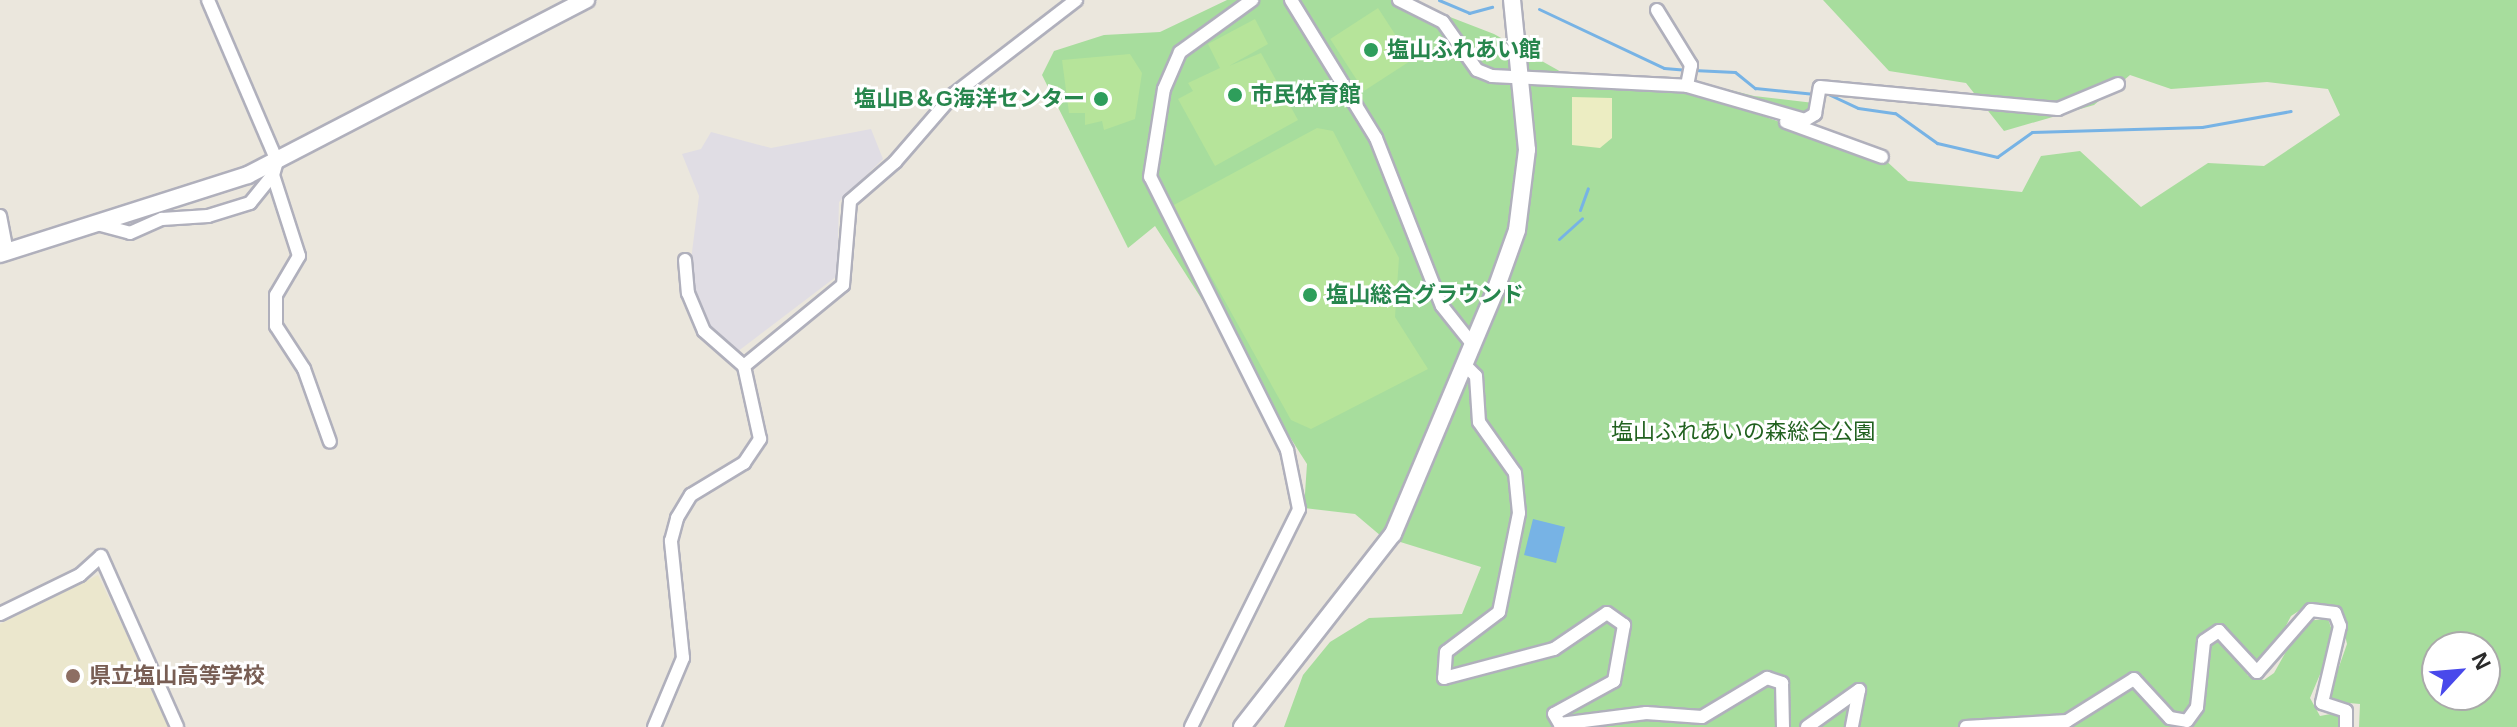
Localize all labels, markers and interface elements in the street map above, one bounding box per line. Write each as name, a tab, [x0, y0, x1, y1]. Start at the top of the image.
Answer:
place label: 塩山ふれあい館	[1387, 37, 1541, 63]
marker: 塩山ふれあい館	[1362, 41, 1380, 59]
place label: 市民体育館	[1251, 82, 1361, 108]
place label: 塩山B＆G海洋センター	[854, 86, 1085, 112]
marker: 市民体育館	[1226, 86, 1244, 104]
marker: 塩山B＆G海洋センター	[1092, 90, 1110, 108]
place label: 塩山総合グラウンド	[1326, 282, 1524, 308]
marker: 塩山総合グラウンド	[1301, 286, 1319, 304]
park label: 塩山ふれあいの森総合公園	[1611, 419, 1875, 445]
north arrow	[2421, 631, 2501, 711]
text: N	[2467, 649, 2496, 674]
place label: 県立塩山高等学校	[89, 663, 265, 689]
marker: 県立塩山高等学校	[64, 667, 82, 685]

